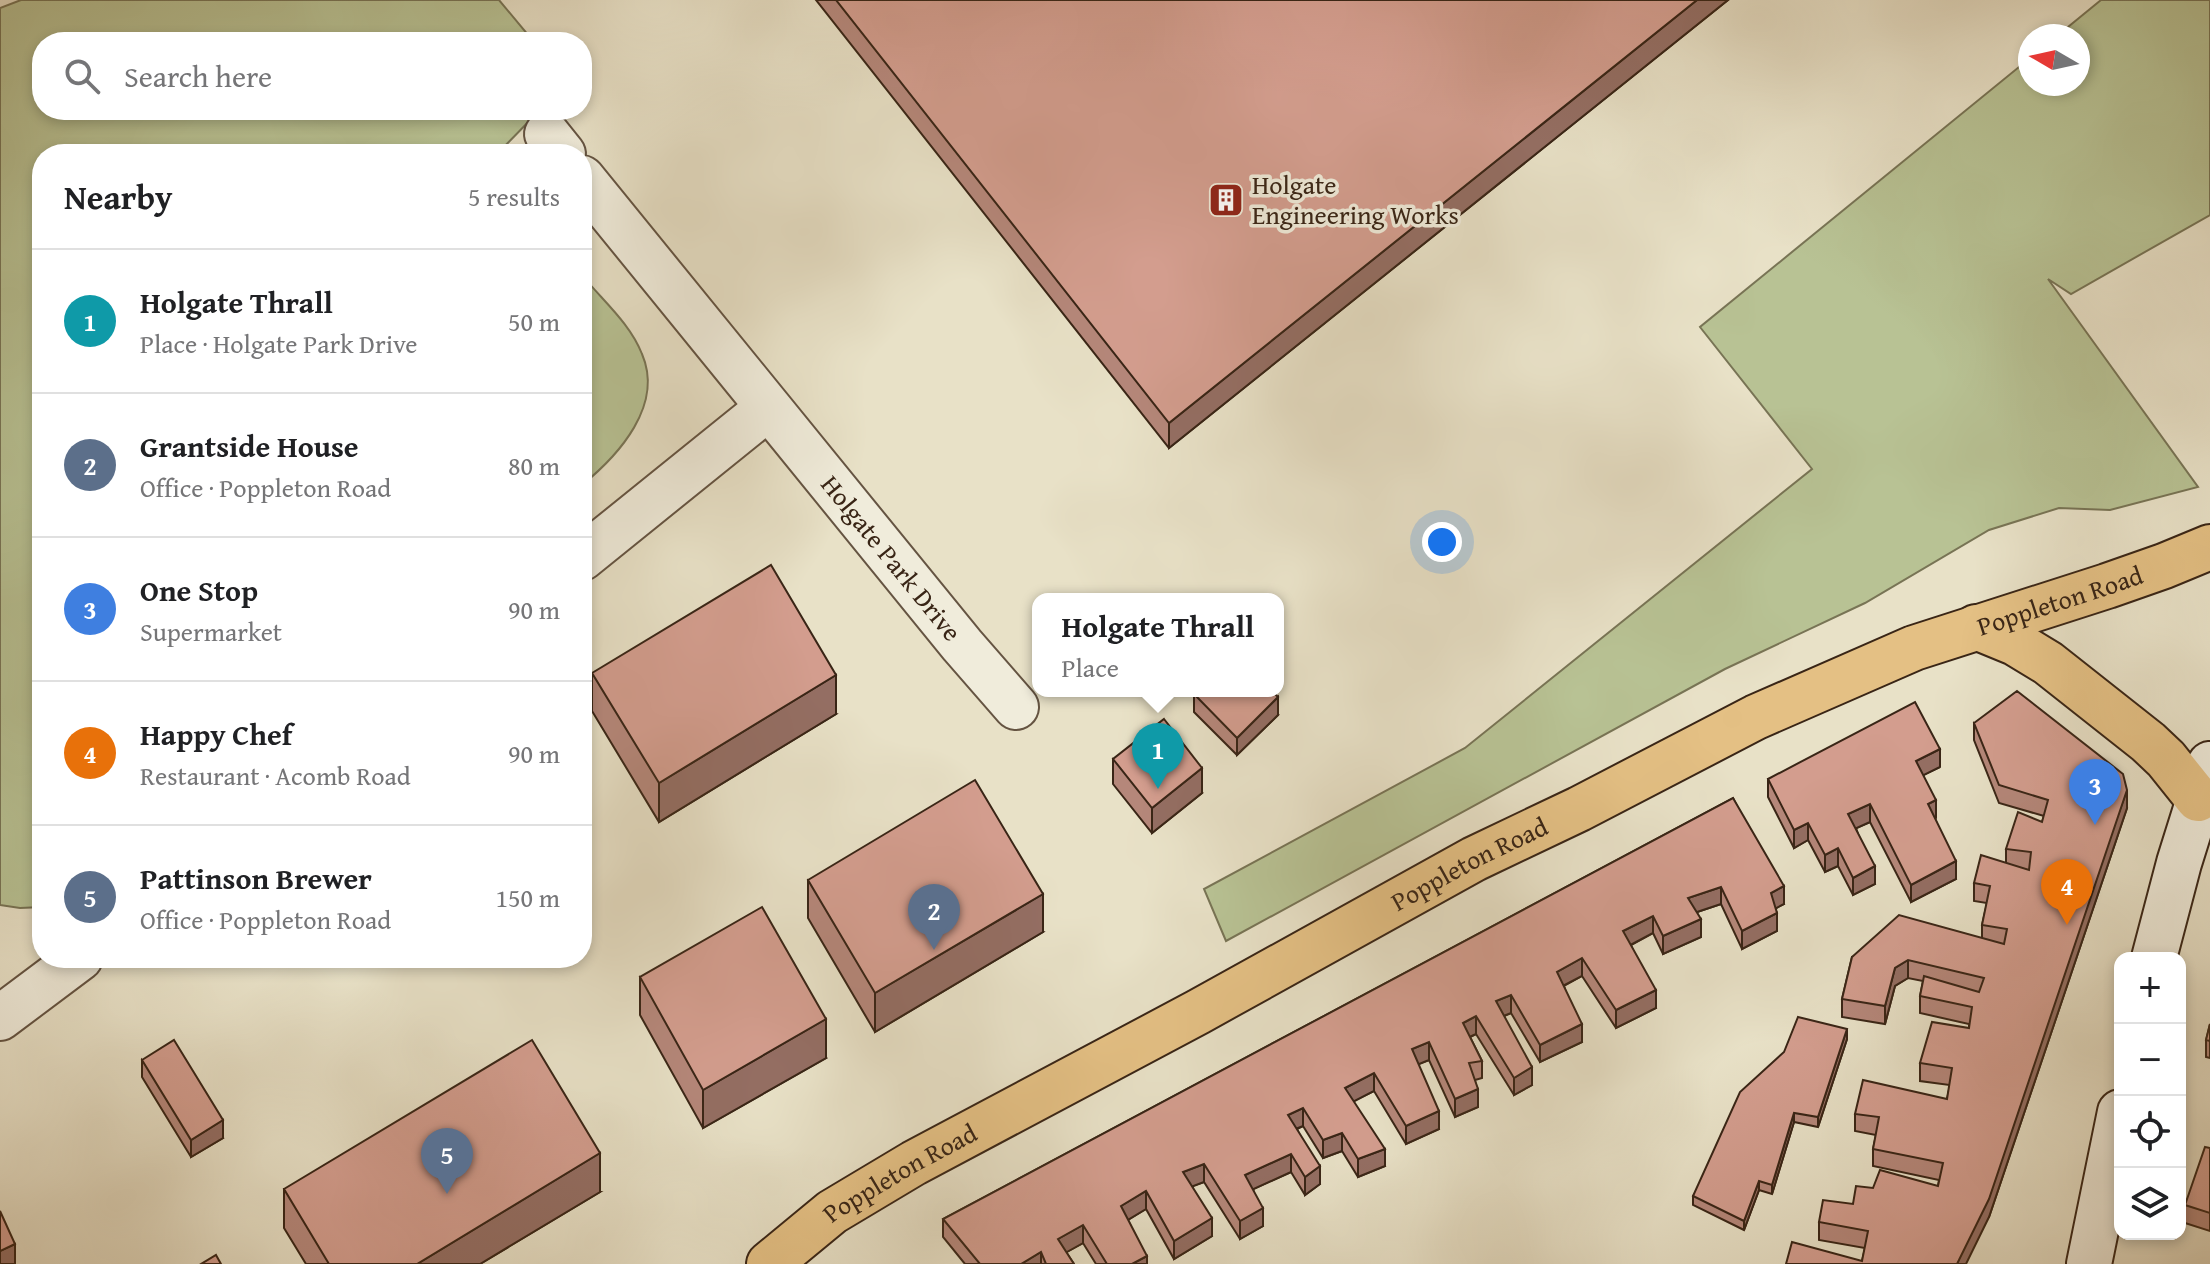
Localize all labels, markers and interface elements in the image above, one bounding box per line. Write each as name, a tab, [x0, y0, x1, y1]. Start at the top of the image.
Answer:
north arrow	[2018, 24, 2090, 96]
search box	[32, 32, 592, 120]
icon: search	[60, 54, 104, 98]
text: Search here	[124, 54, 272, 98]
place label: Holgate Engineering Works	[1252, 165, 1459, 234]
text: Nearby	[64, 172, 173, 221]
text: 5 results	[468, 177, 560, 216]
building icon: Holgate Engineering Works	[1207, 181, 1245, 219]
text: Holgate Thrall	[140, 280, 333, 324]
text: 1	[83, 302, 97, 341]
text: 50 m	[508, 302, 560, 341]
text: Place · Holgate Park Drive	[140, 324, 417, 363]
text: Grantside House	[140, 424, 359, 468]
text: 2	[83, 446, 97, 485]
text: 80 m	[508, 446, 560, 485]
street label: Holgate Park Drive	[812, 466, 971, 649]
text: Office · Poppleton Road	[140, 468, 391, 507]
your location	[1422, 522, 1462, 562]
street label: Poppleton Road	[1972, 555, 2148, 645]
text: One Stop	[140, 568, 258, 612]
text: 3	[83, 590, 97, 629]
text: 90 m	[508, 590, 560, 629]
popup	[1032, 593, 1284, 697]
text: Holgate Thrall	[1062, 604, 1254, 648]
text: Supermarket	[140, 612, 282, 651]
text: Place	[1062, 648, 1119, 687]
text: Happy Chef	[140, 712, 292, 756]
pin: 1	[1132, 723, 1184, 789]
text: 4	[83, 734, 97, 773]
text: 90 m	[508, 734, 560, 773]
text: Restaurant · Acomb Road	[140, 756, 411, 795]
pin: 3	[2069, 759, 2121, 825]
street label: Poppleton Road	[1383, 807, 1554, 920]
text: Pattinson Brewer	[140, 856, 372, 900]
pin: 4	[2041, 859, 2093, 925]
text: 5	[83, 878, 97, 917]
text: 150 m	[495, 878, 560, 917]
pin: 2	[908, 884, 960, 950]
text: Office · Poppleton Road	[140, 900, 391, 939]
map controls	[2114, 952, 2186, 1240]
button: +	[2114, 952, 2186, 1024]
button: −	[2114, 1024, 2186, 1096]
button: locate	[2114, 1096, 2186, 1168]
street label: Poppleton Road	[813, 1113, 984, 1232]
pin: 5	[421, 1128, 473, 1194]
button: layers	[2114, 1168, 2186, 1240]

